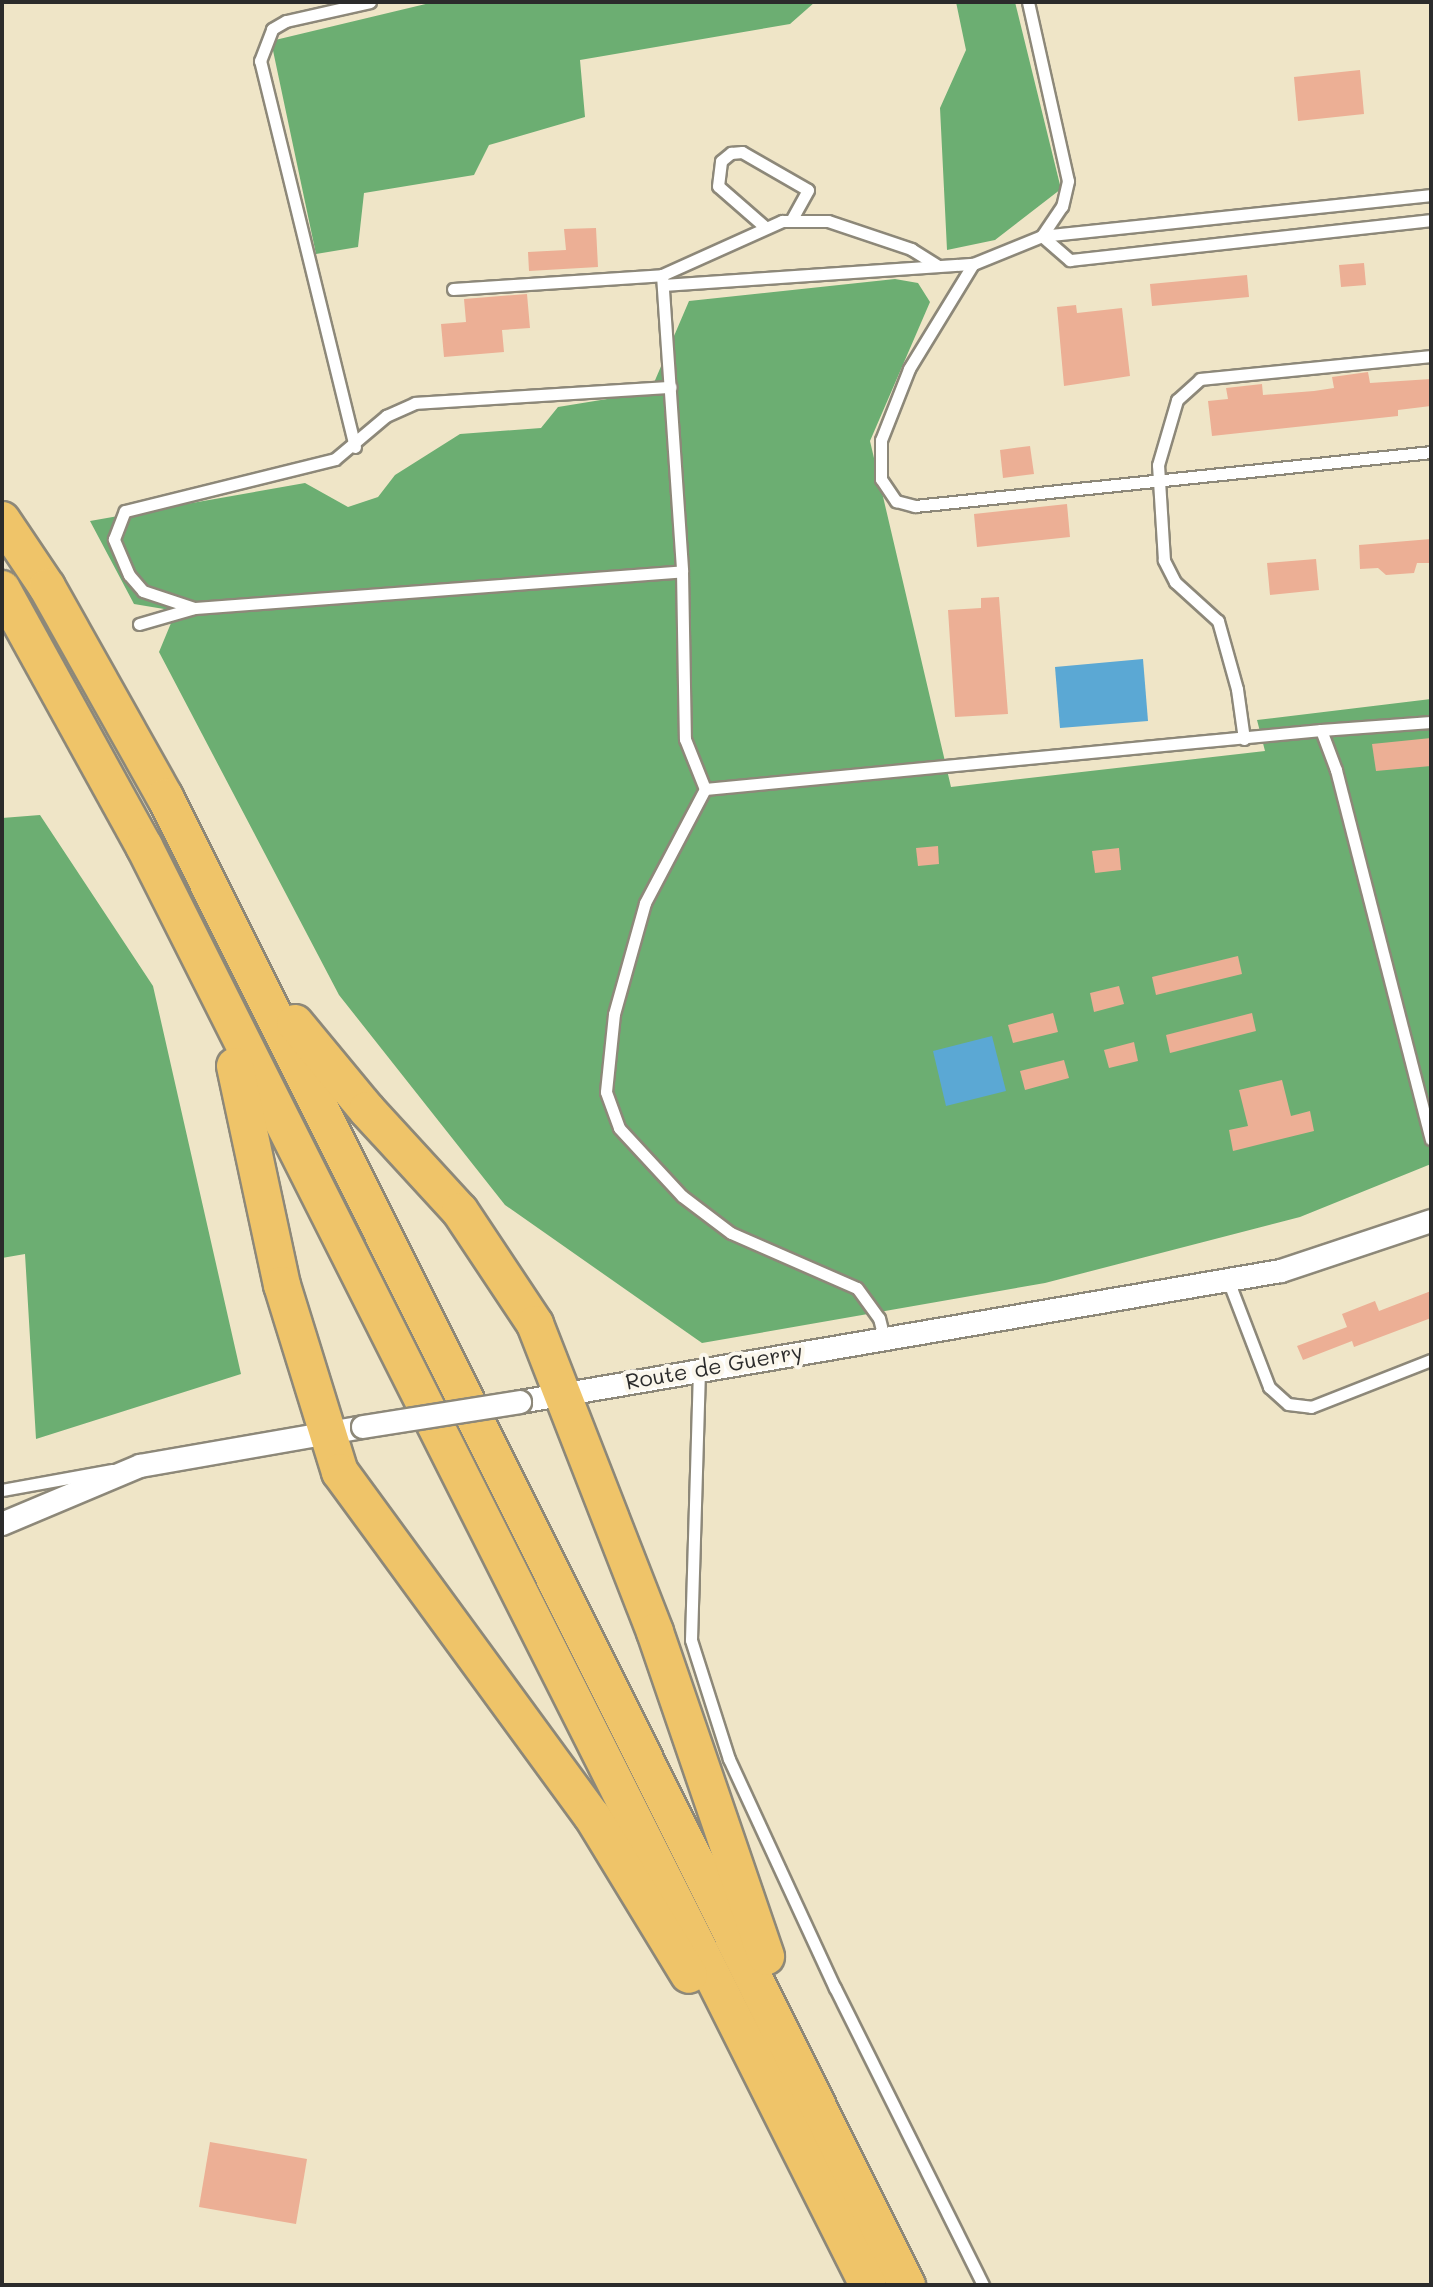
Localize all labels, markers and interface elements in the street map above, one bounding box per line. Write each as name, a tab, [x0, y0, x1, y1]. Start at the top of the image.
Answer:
street label: Route de Guerry	[623, 1337, 805, 1395]

